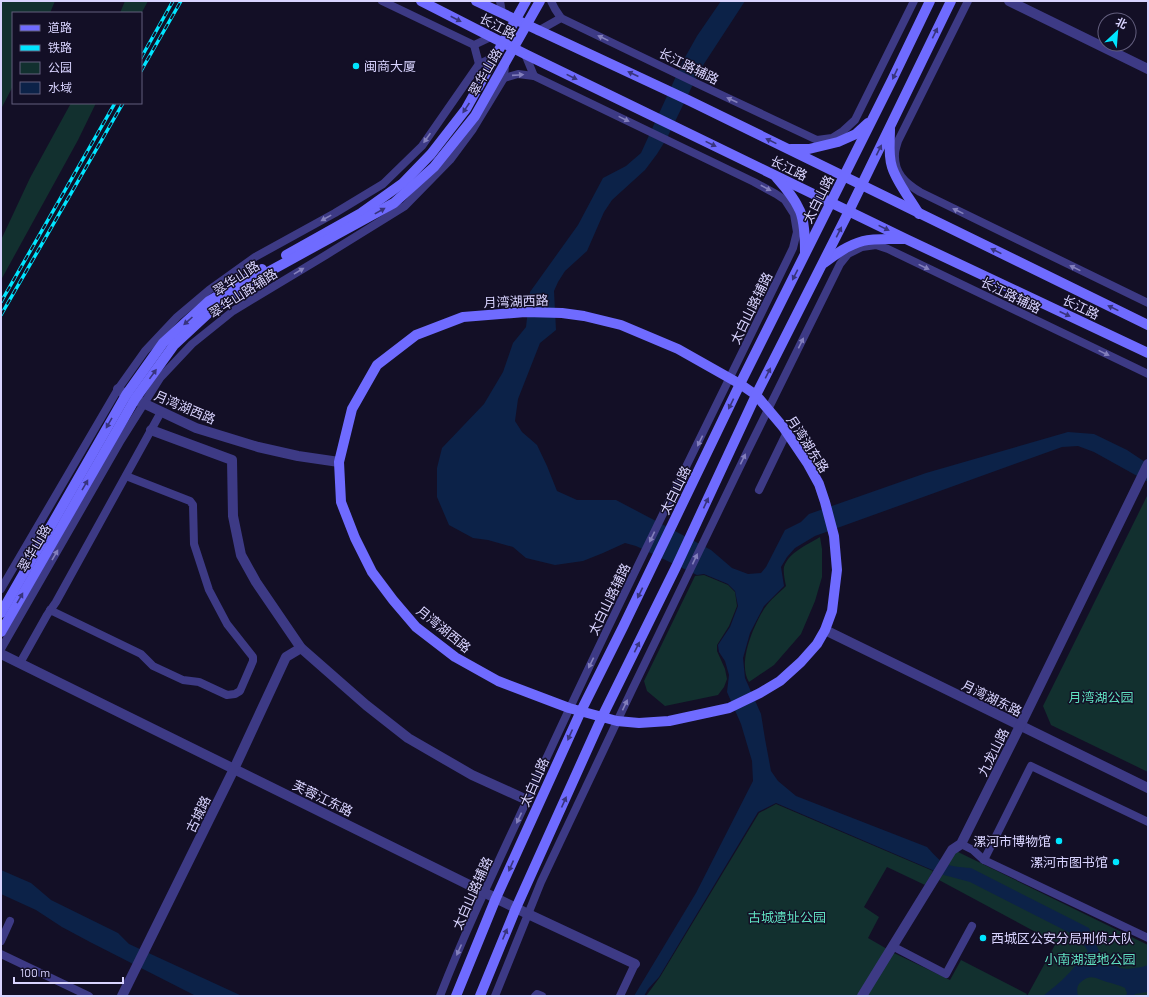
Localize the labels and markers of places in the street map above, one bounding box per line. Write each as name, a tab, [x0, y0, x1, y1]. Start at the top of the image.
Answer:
place label: 闽商大厦	[364, 58, 416, 74]
marker: 闽商大厦	[351, 61, 361, 71]
place label: 漯河市博物馆	[973, 833, 1051, 849]
marker: 漯河市博物馆	[1054, 836, 1064, 846]
place label: 漯河市图书馆	[1030, 854, 1108, 870]
marker: 漯河市图书馆	[1111, 857, 1121, 867]
place label: 西城区公安分局刑侦大队	[991, 930, 1134, 946]
marker: 西城区公安分局刑侦大队	[978, 933, 988, 943]

